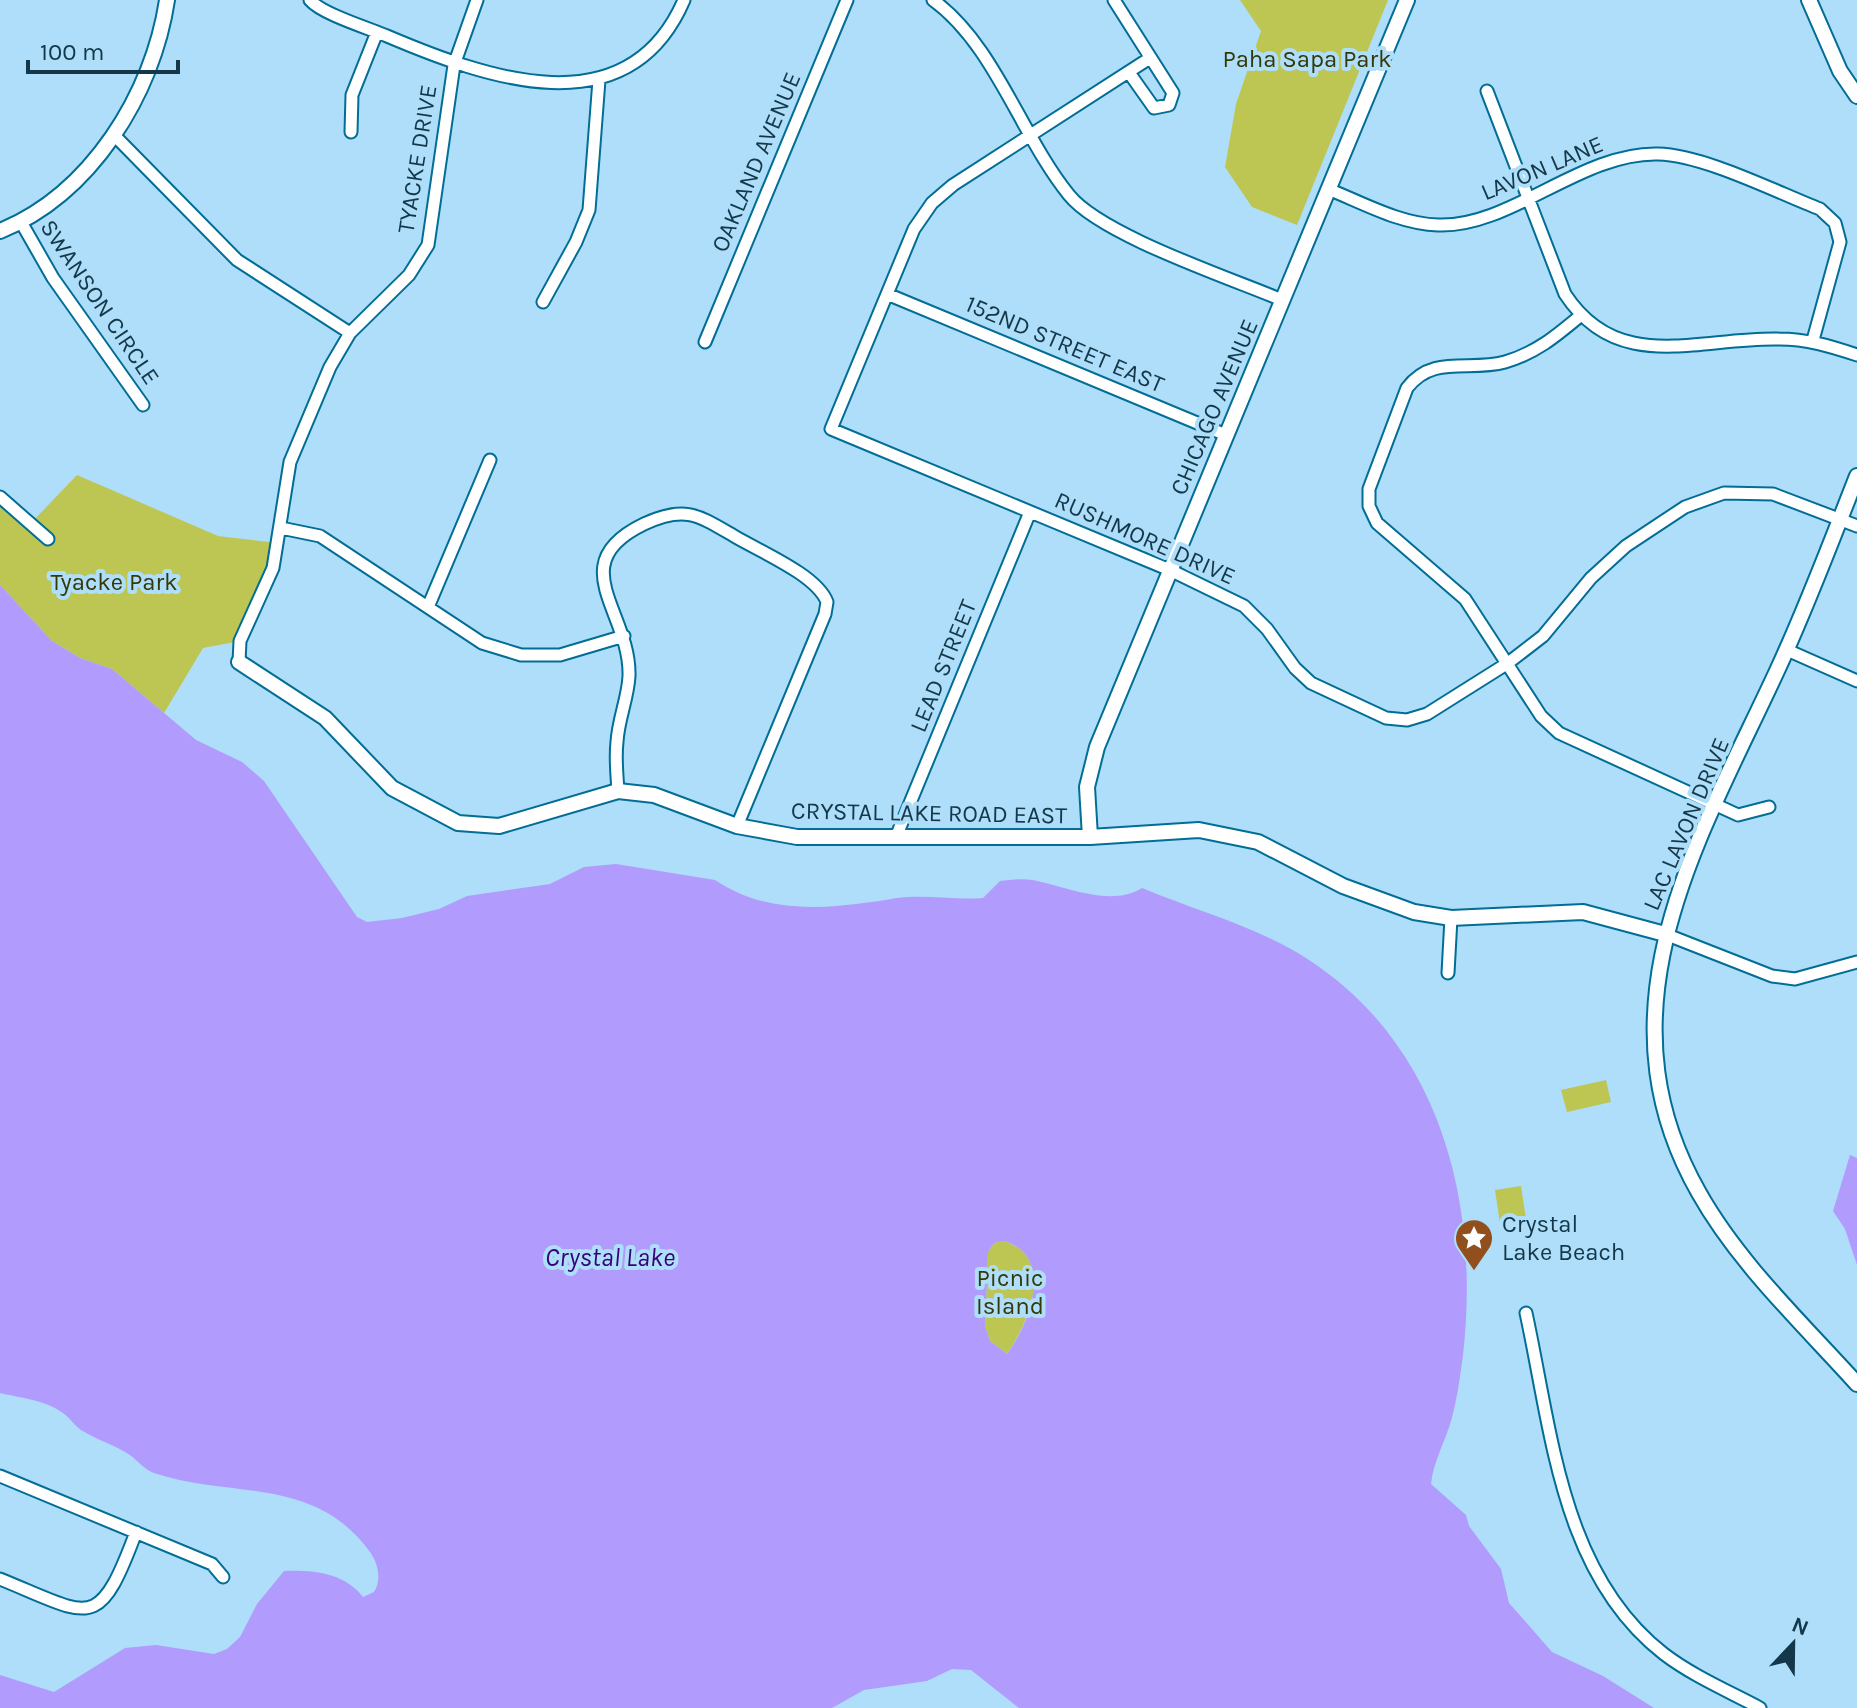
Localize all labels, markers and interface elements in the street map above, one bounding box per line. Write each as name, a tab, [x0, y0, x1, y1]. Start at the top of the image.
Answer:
scale bar	[28, 24, 178, 74]
text: 100 m	[40, 38, 105, 66]
park label: Paha Sapa Park	[1222, 45, 1392, 73]
street label: OAKLAND AVENUE	[706, 68, 806, 256]
street label: TYACKE DRIVE	[391, 83, 443, 235]
street label: LAVON LANE	[1477, 130, 1607, 206]
street label: SWANSON CIRCLE	[34, 214, 166, 390]
street label: 152ND STREET EAST	[961, 289, 1169, 399]
street label: CHICAGO AVENUE	[1164, 315, 1264, 499]
street label: RUSHMORE DRIVE	[1050, 486, 1240, 590]
park label: Tyacke Park	[50, 568, 178, 596]
street label: LEAD STREET	[904, 596, 982, 736]
street label: LAC LAVON DRIVE	[1637, 733, 1735, 915]
street label: CRYSTAL LAKE ROAD EAST	[791, 797, 1067, 829]
place label: Crystal Lake Beach	[1502, 1210, 1625, 1266]
place icon: Crystal Lake Beach	[1453, 1217, 1495, 1272]
water label: Crystal Lake	[545, 1242, 675, 1273]
park label: Picnic Island	[976, 1264, 1044, 1320]
north arrow	[1753, 1604, 1833, 1684]
text: N	[1788, 1611, 1812, 1641]

